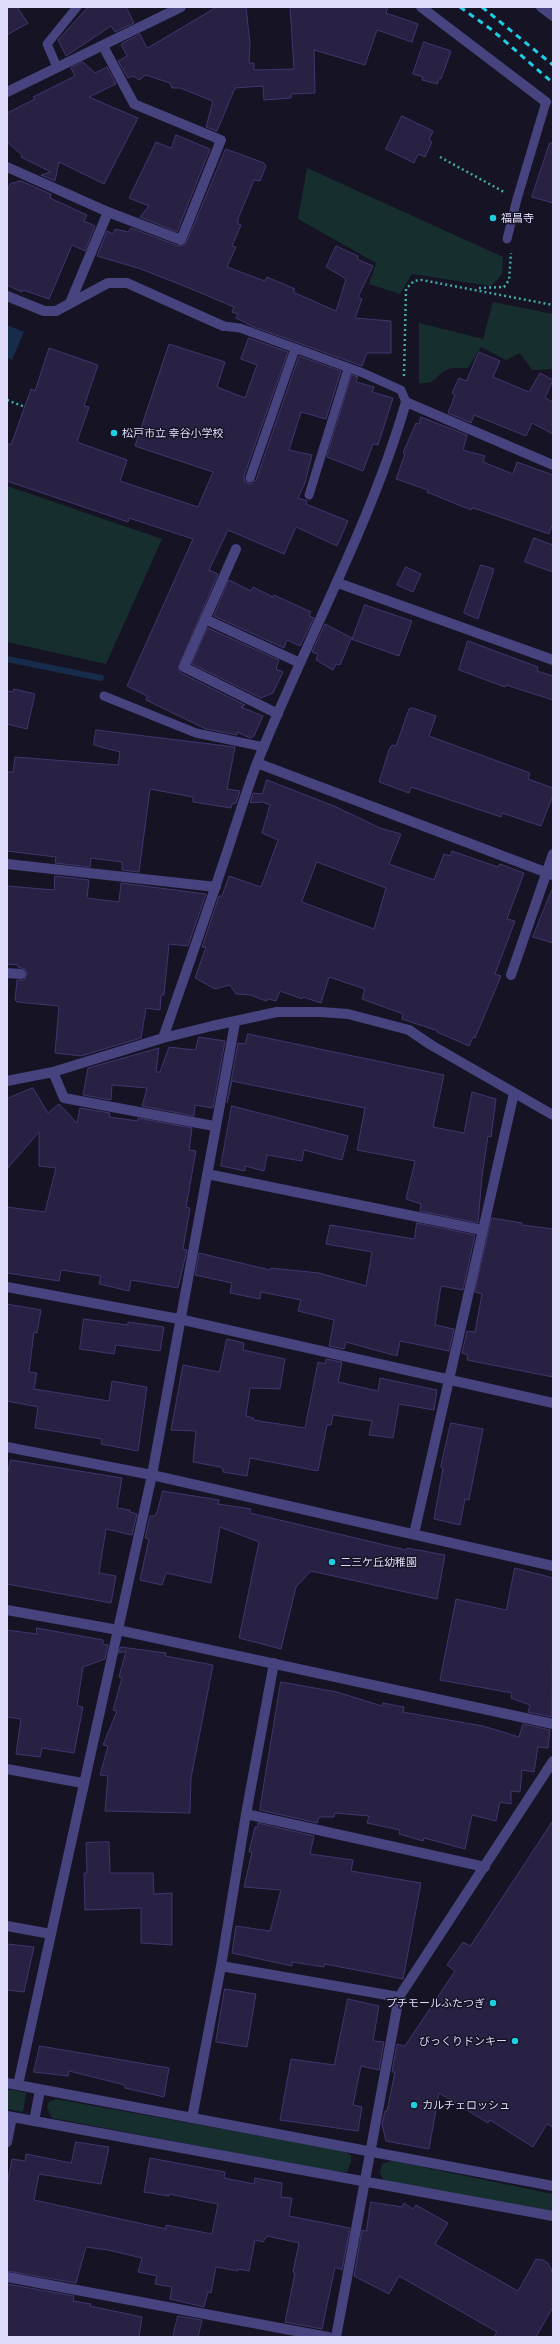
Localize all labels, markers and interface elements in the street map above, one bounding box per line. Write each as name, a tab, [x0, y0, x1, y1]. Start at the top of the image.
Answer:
place label: 福昌寺	[501, 211, 534, 225]
marker: 福昌寺	[488, 213, 498, 223]
place label: 松戸市立 幸谷小学校	[122, 426, 224, 440]
marker: 松戸市立 幸谷小学校	[109, 428, 119, 438]
place label: 二三ケ丘幼稚園	[340, 1555, 417, 1569]
marker: 二三ケ丘幼稚園	[327, 1557, 337, 1567]
place label: プチモールふたつぎ	[386, 1996, 485, 2010]
marker: プチモールふたつぎ	[488, 1998, 498, 2008]
place label: びっくりドンキー	[419, 2034, 507, 2048]
marker: びっくりドンキー	[510, 2036, 520, 2046]
place label: カルチェロッシュ	[422, 2098, 510, 2112]
marker: カルチェロッシュ	[409, 2100, 419, 2110]

